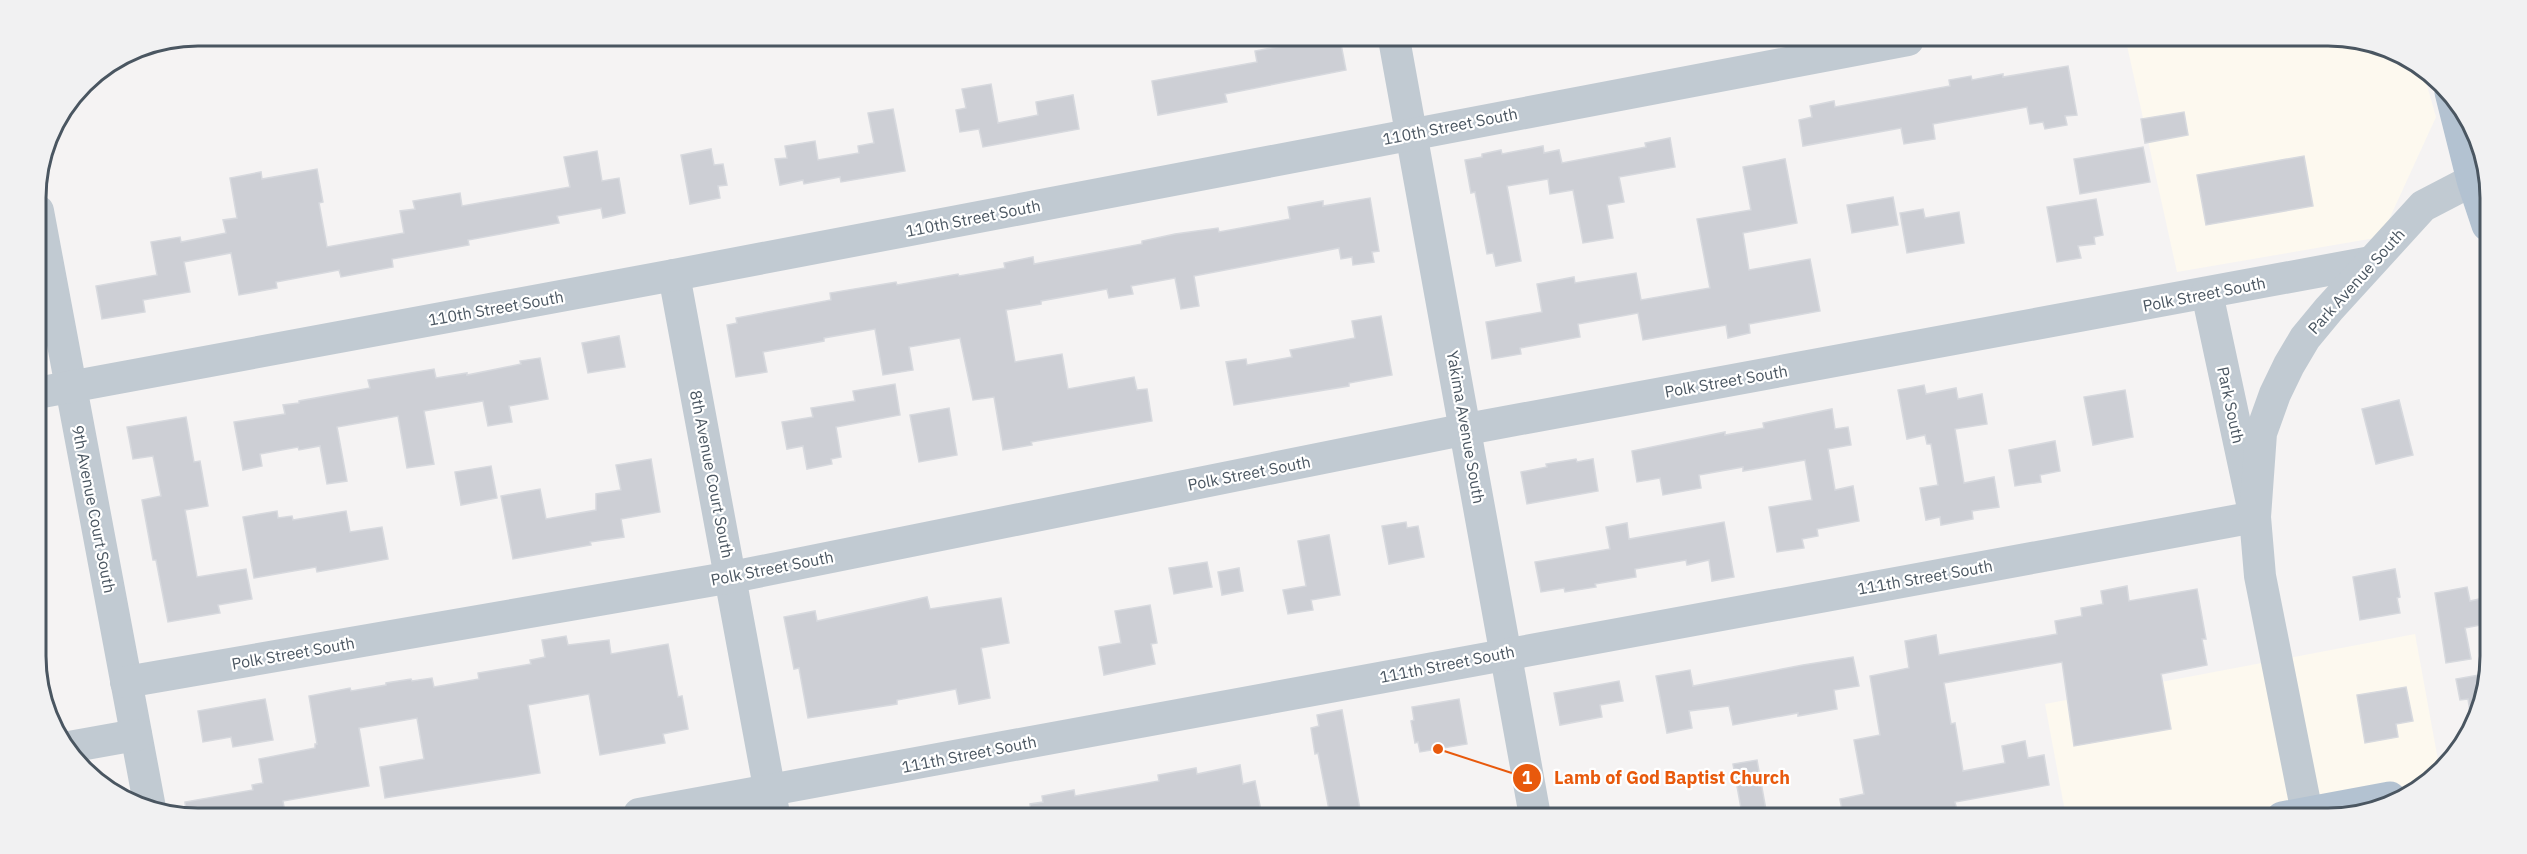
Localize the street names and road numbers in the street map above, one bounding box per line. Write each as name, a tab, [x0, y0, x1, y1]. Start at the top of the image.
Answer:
street label: 110th Street South	[1381, 103, 1519, 149]
street label: 110th Street South	[904, 195, 1042, 241]
street label: Park Avenue South	[2303, 224, 2409, 338]
street label: Polk Street South	[2141, 272, 2267, 316]
street label: 110th Street South	[427, 286, 565, 330]
street label: Yakima Avenue South	[1443, 349, 1489, 505]
street label: Polk Street South	[1663, 360, 1789, 402]
street label: Park South	[2213, 365, 2249, 445]
street label: 8th Avenue Court South	[686, 388, 738, 560]
street label: 9th Avenue Court South	[68, 423, 120, 595]
street label: Polk Street South	[1186, 451, 1312, 495]
street label: Polk Street South	[709, 546, 835, 590]
street label: 111th Street South	[1856, 555, 1994, 599]
street label: Polk Street South	[230, 632, 356, 674]
street label: 111th Street South	[1378, 641, 1516, 687]
street label: 111th Street South	[900, 731, 1038, 777]

